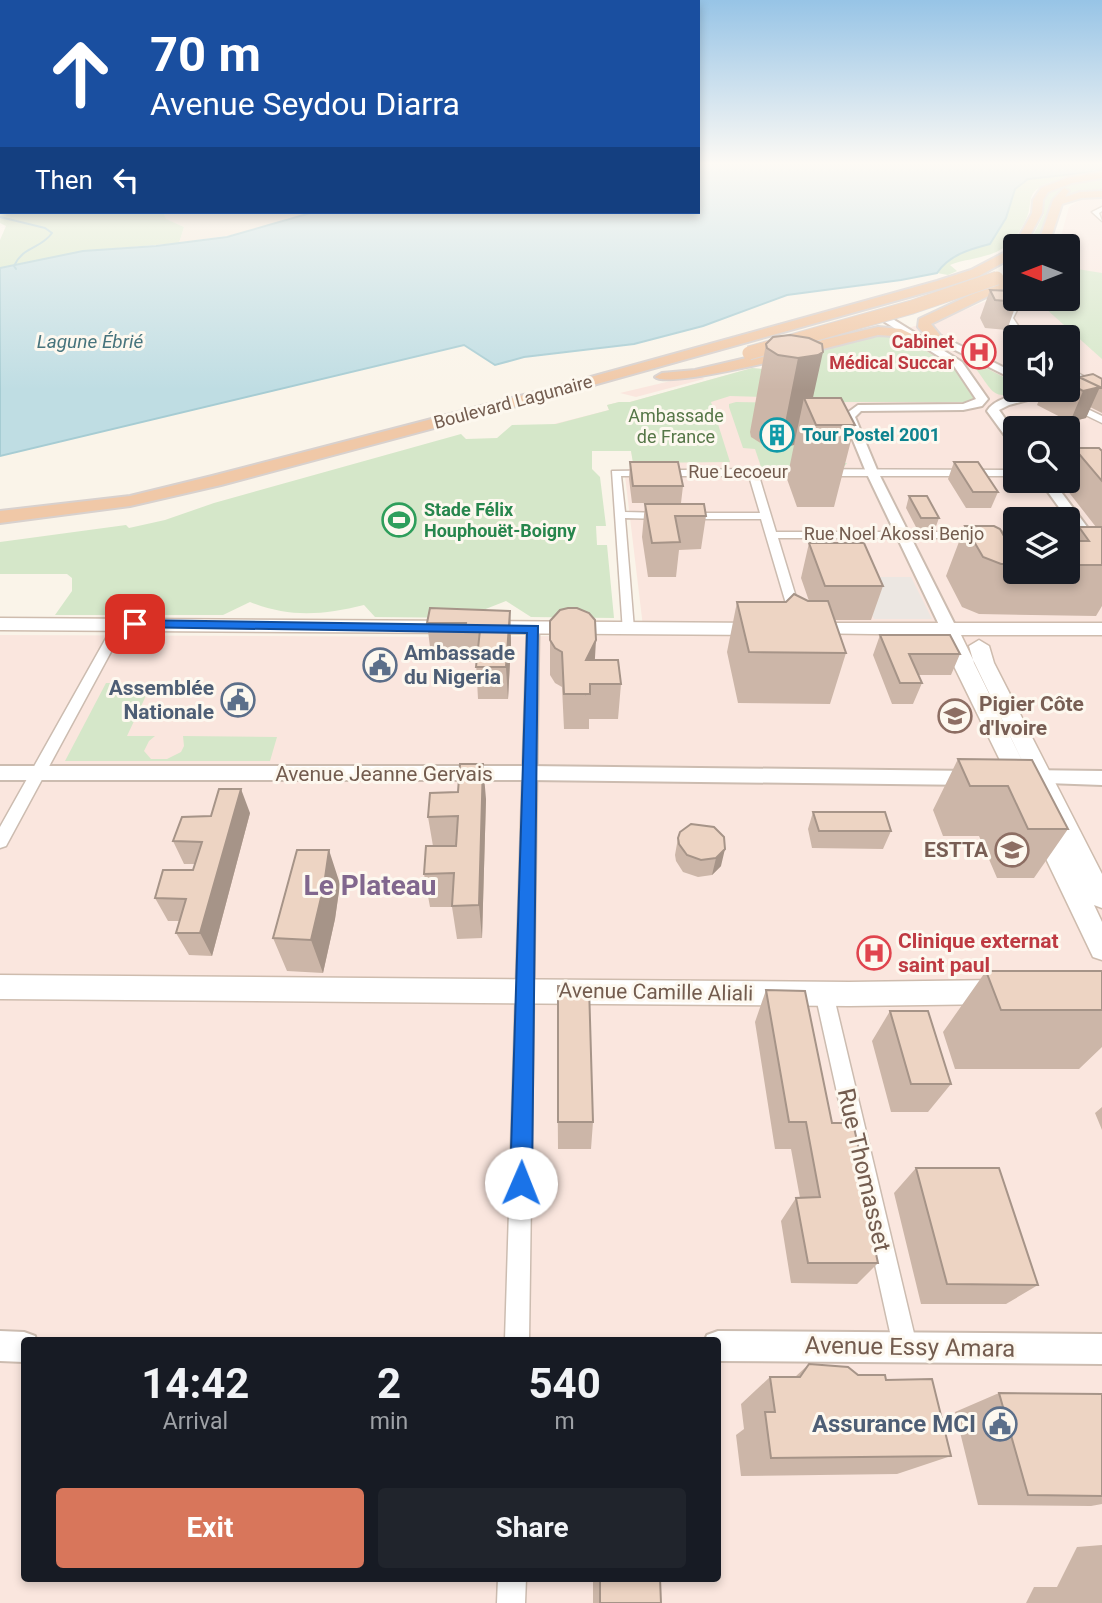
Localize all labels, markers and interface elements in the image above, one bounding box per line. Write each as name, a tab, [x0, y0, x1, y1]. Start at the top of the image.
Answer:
text: 70 m	[150, 26, 261, 83]
icon: ahead	[35, 28, 126, 119]
text: Avenue Seydou Diarra	[150, 85, 460, 123]
icon: left	[107, 161, 145, 199]
text: Then	[35, 165, 93, 195]
north arrow	[1003, 234, 1080, 312]
map controls	[1003, 234, 1080, 584]
button: sound	[1003, 325, 1080, 402]
water label: Lagune Ébrié	[37, 330, 143, 353]
place label: Cabinet Médical Succar	[829, 331, 954, 373]
hospital icon: Cabinet Médical Succar	[960, 333, 998, 371]
street label: Boulevard Lagunaire	[431, 370, 594, 433]
park label: Ambassade de France	[628, 405, 724, 447]
building icon: Tour Postel 2001	[758, 416, 796, 454]
button: search	[1003, 416, 1080, 493]
place label: Tour Postel 2001	[802, 424, 940, 445]
street label: Rue Lecoeur	[688, 461, 788, 482]
place label: Stade Félix Houphouët-Boigny	[424, 499, 577, 541]
sports icon: Stade Félix Houphouët-Boigny	[380, 501, 418, 539]
button: layers	[1003, 507, 1080, 584]
street label: Rue Noel Akossi Benjo	[804, 523, 984, 544]
pin	[105, 594, 165, 654]
icon: arrive	[116, 605, 154, 643]
place label: Ambassade du Nigeria	[404, 641, 515, 689]
public building icon: Ambassade du Nigeria	[361, 646, 399, 684]
place label: Assemblée Nationale	[109, 676, 214, 724]
public building icon: Assemblée Nationale	[219, 681, 257, 719]
place label: Pigier Côte d'Ivoire	[979, 692, 1084, 740]
school or university icon: Pigier Côte d'Ivoire	[936, 697, 974, 735]
street label: Avenue Jeanne Gervais	[275, 762, 493, 786]
school or university icon: ESTTA	[993, 831, 1031, 869]
place label: ESTTA	[924, 838, 989, 862]
district label: Le Plateau	[304, 869, 436, 902]
place label: Clinique externat saint paul	[898, 929, 1059, 977]
hospital icon: Clinique externat saint paul	[855, 934, 893, 972]
street label: Avenue Camille Aliali	[559, 978, 753, 1006]
street label: Rue Thomasset	[832, 1086, 896, 1255]
position arrow	[484, 1146, 558, 1220]
street label: Avenue Essy Amara	[804, 1331, 1016, 1363]
text: 14:42	[141, 1359, 249, 1408]
text: 2	[377, 1359, 401, 1408]
text: 540	[528, 1359, 601, 1408]
public building icon: Assurance MCI	[981, 1405, 1019, 1443]
text: Arrival	[163, 1408, 228, 1435]
text: min	[370, 1408, 408, 1435]
text: m	[555, 1408, 575, 1435]
place label: Assurance MCI	[812, 1410, 976, 1438]
button: Exit	[56, 1488, 364, 1568]
button: Share	[378, 1488, 686, 1568]

